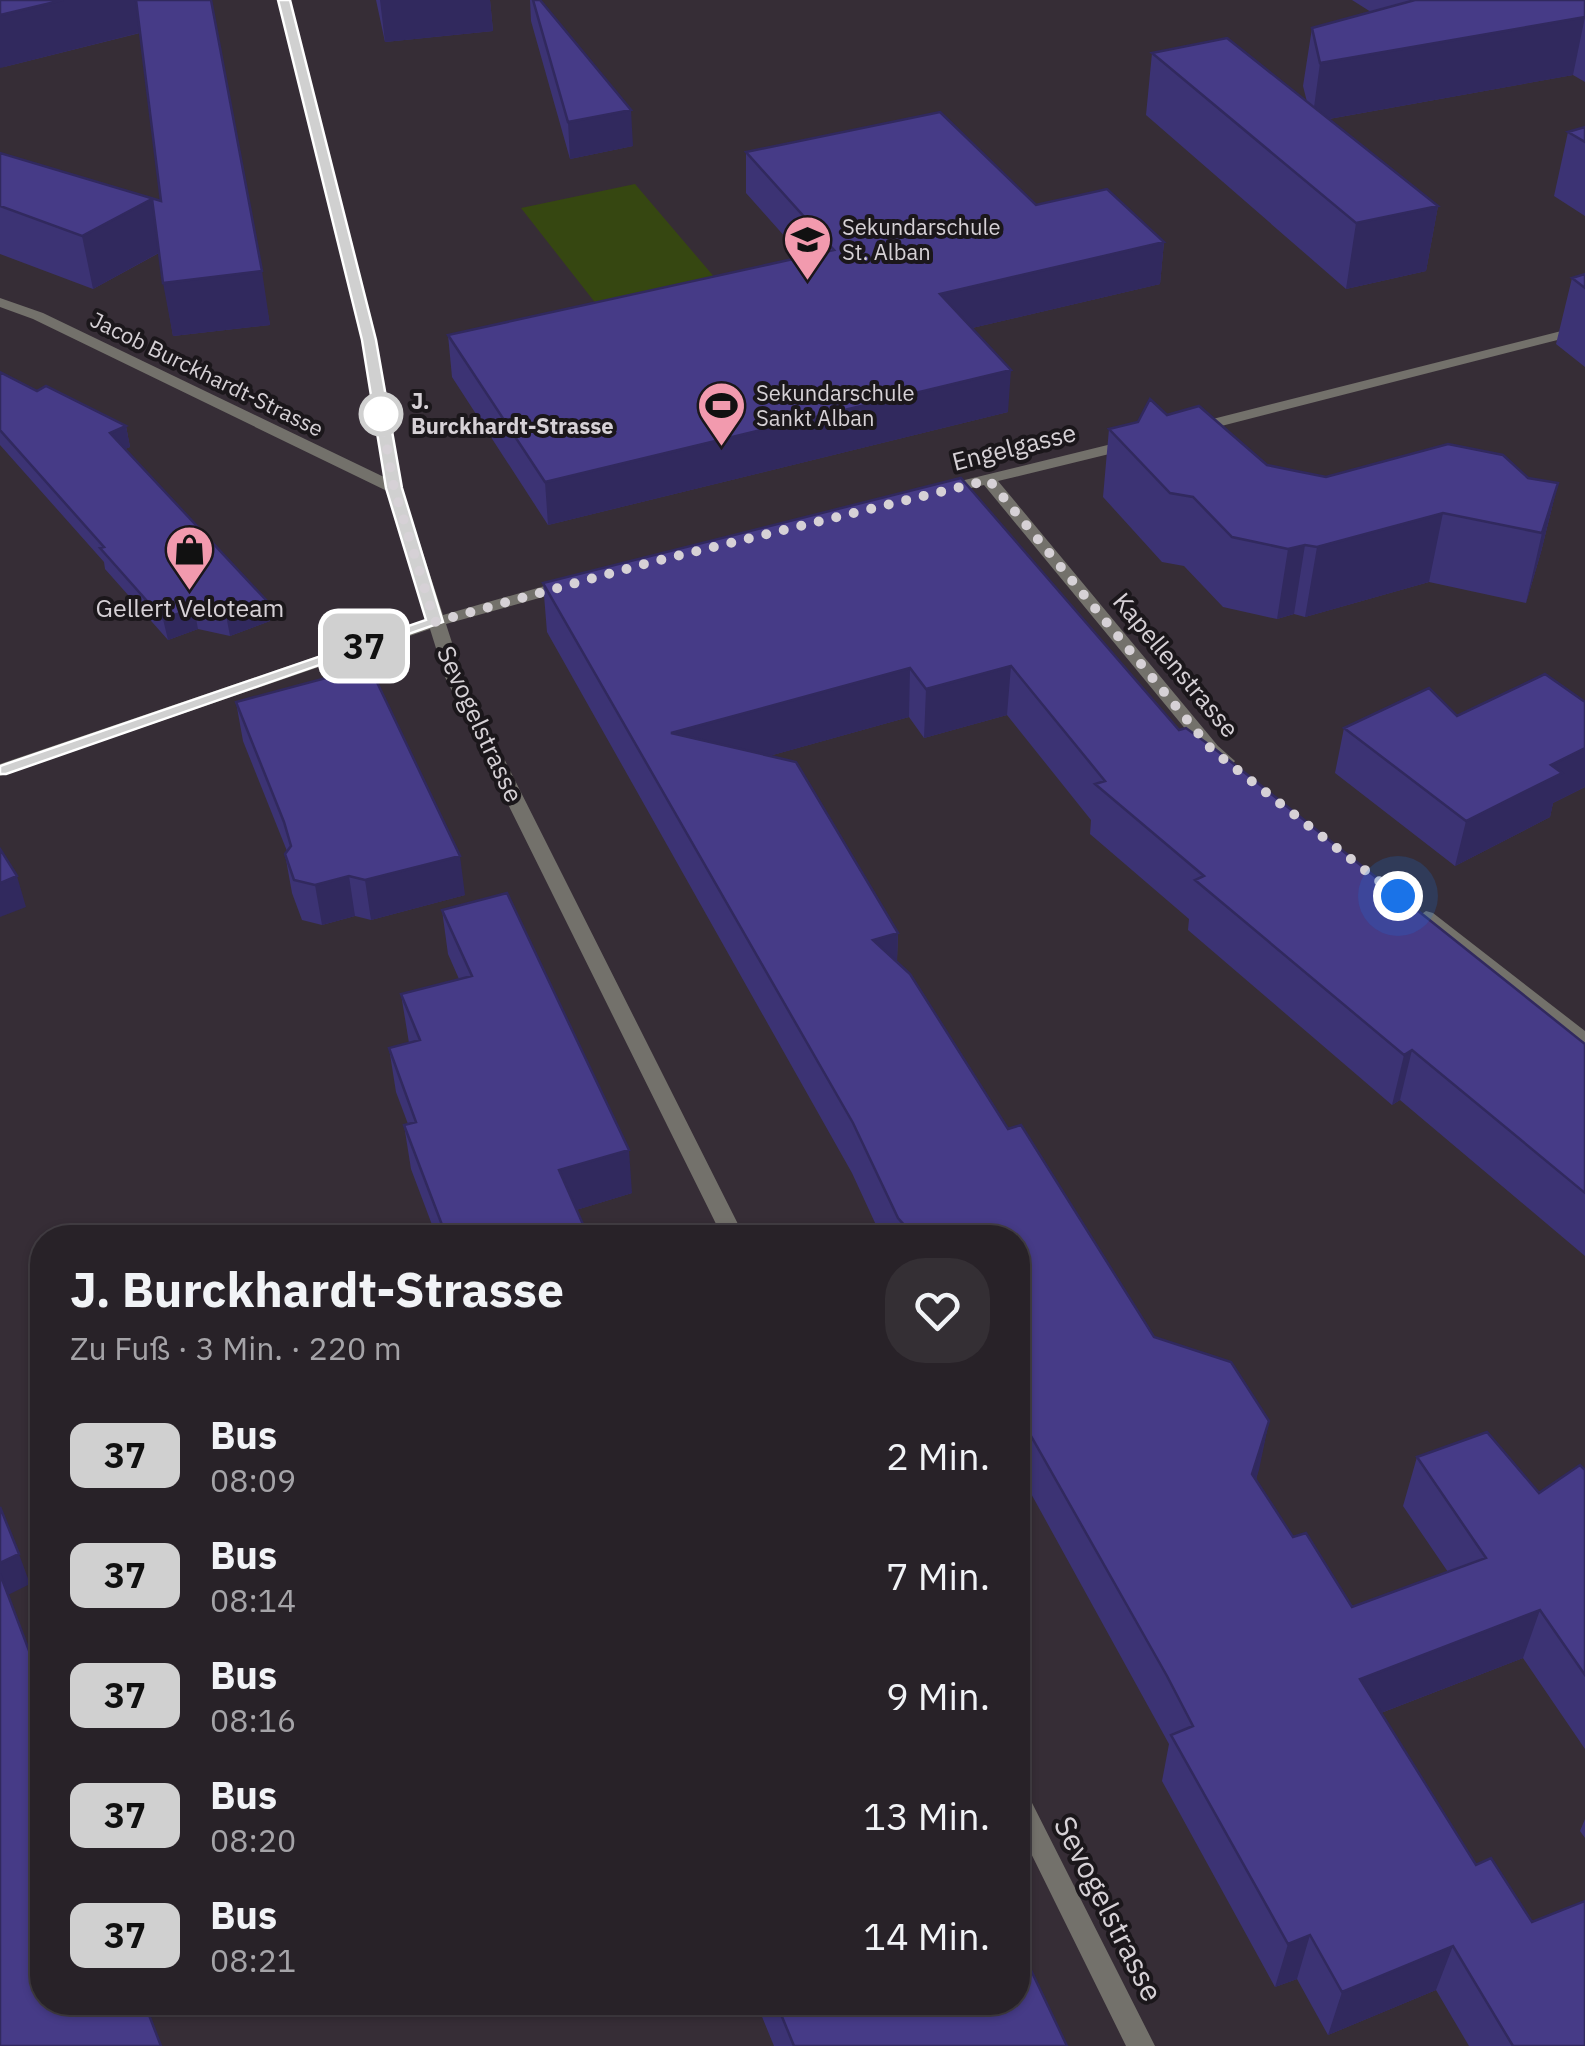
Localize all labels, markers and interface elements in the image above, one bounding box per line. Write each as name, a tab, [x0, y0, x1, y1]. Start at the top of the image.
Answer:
place label: Sekundarschule St. Alban	[842, 212, 1001, 266]
school or university icon: Sekundarschule St. Alban	[781, 214, 833, 282]
street label: Jacob Burckhardt-Strasse	[86, 304, 329, 443]
place label: Sekundarschule Sankt Alban	[756, 378, 915, 432]
sports icon: Sekundarschule Sankt Alban	[695, 380, 747, 448]
place label: J. Burckhardt-Strasse	[411, 386, 614, 440]
marker: J. Burckhardt-Strasse	[360, 393, 402, 435]
street label: Engelgasse	[948, 415, 1079, 478]
shop icon: Gellert Veloteam	[164, 524, 216, 592]
street label: Kapellenstrasse	[1106, 585, 1247, 744]
place label: Gellert Veloteam	[96, 591, 284, 624]
line badge: 37	[319, 614, 409, 678]
text: 37	[343, 623, 385, 669]
street label: Sevogelstrasse	[430, 640, 531, 807]
your location	[1373, 871, 1423, 921]
text: J. Burckhardt-Strasse	[70, 1258, 564, 1320]
button: heart	[885, 1258, 990, 1363]
text: Zu Fuß · 3 Min. · 220 m	[70, 1327, 402, 1369]
text: Bus	[210, 1410, 277, 1459]
text: 2 Min.	[886, 1431, 990, 1480]
text: 37	[104, 1432, 146, 1478]
text: 08:09	[210, 1459, 296, 1501]
text: Bus	[210, 1530, 277, 1579]
text: 7 Min.	[886, 1551, 990, 1600]
text: 37	[104, 1552, 146, 1598]
text: 08:14	[210, 1579, 296, 1621]
text: Bus	[210, 1650, 277, 1699]
text: 9 Min.	[886, 1671, 990, 1720]
text: 37	[104, 1672, 146, 1718]
text: 08:16	[210, 1699, 296, 1741]
text: Bus	[210, 1770, 277, 1819]
text: 13 Min.	[863, 1791, 990, 1840]
text: 37	[104, 1792, 146, 1838]
street label: Sevogelstrasse	[1046, 1809, 1173, 2007]
text: 08:20	[210, 1819, 296, 1861]
text: Bus	[210, 1890, 277, 1939]
text: 14 Min.	[863, 1911, 990, 1960]
text: 37	[104, 1912, 146, 1958]
text: 08:21	[210, 1939, 296, 1981]

